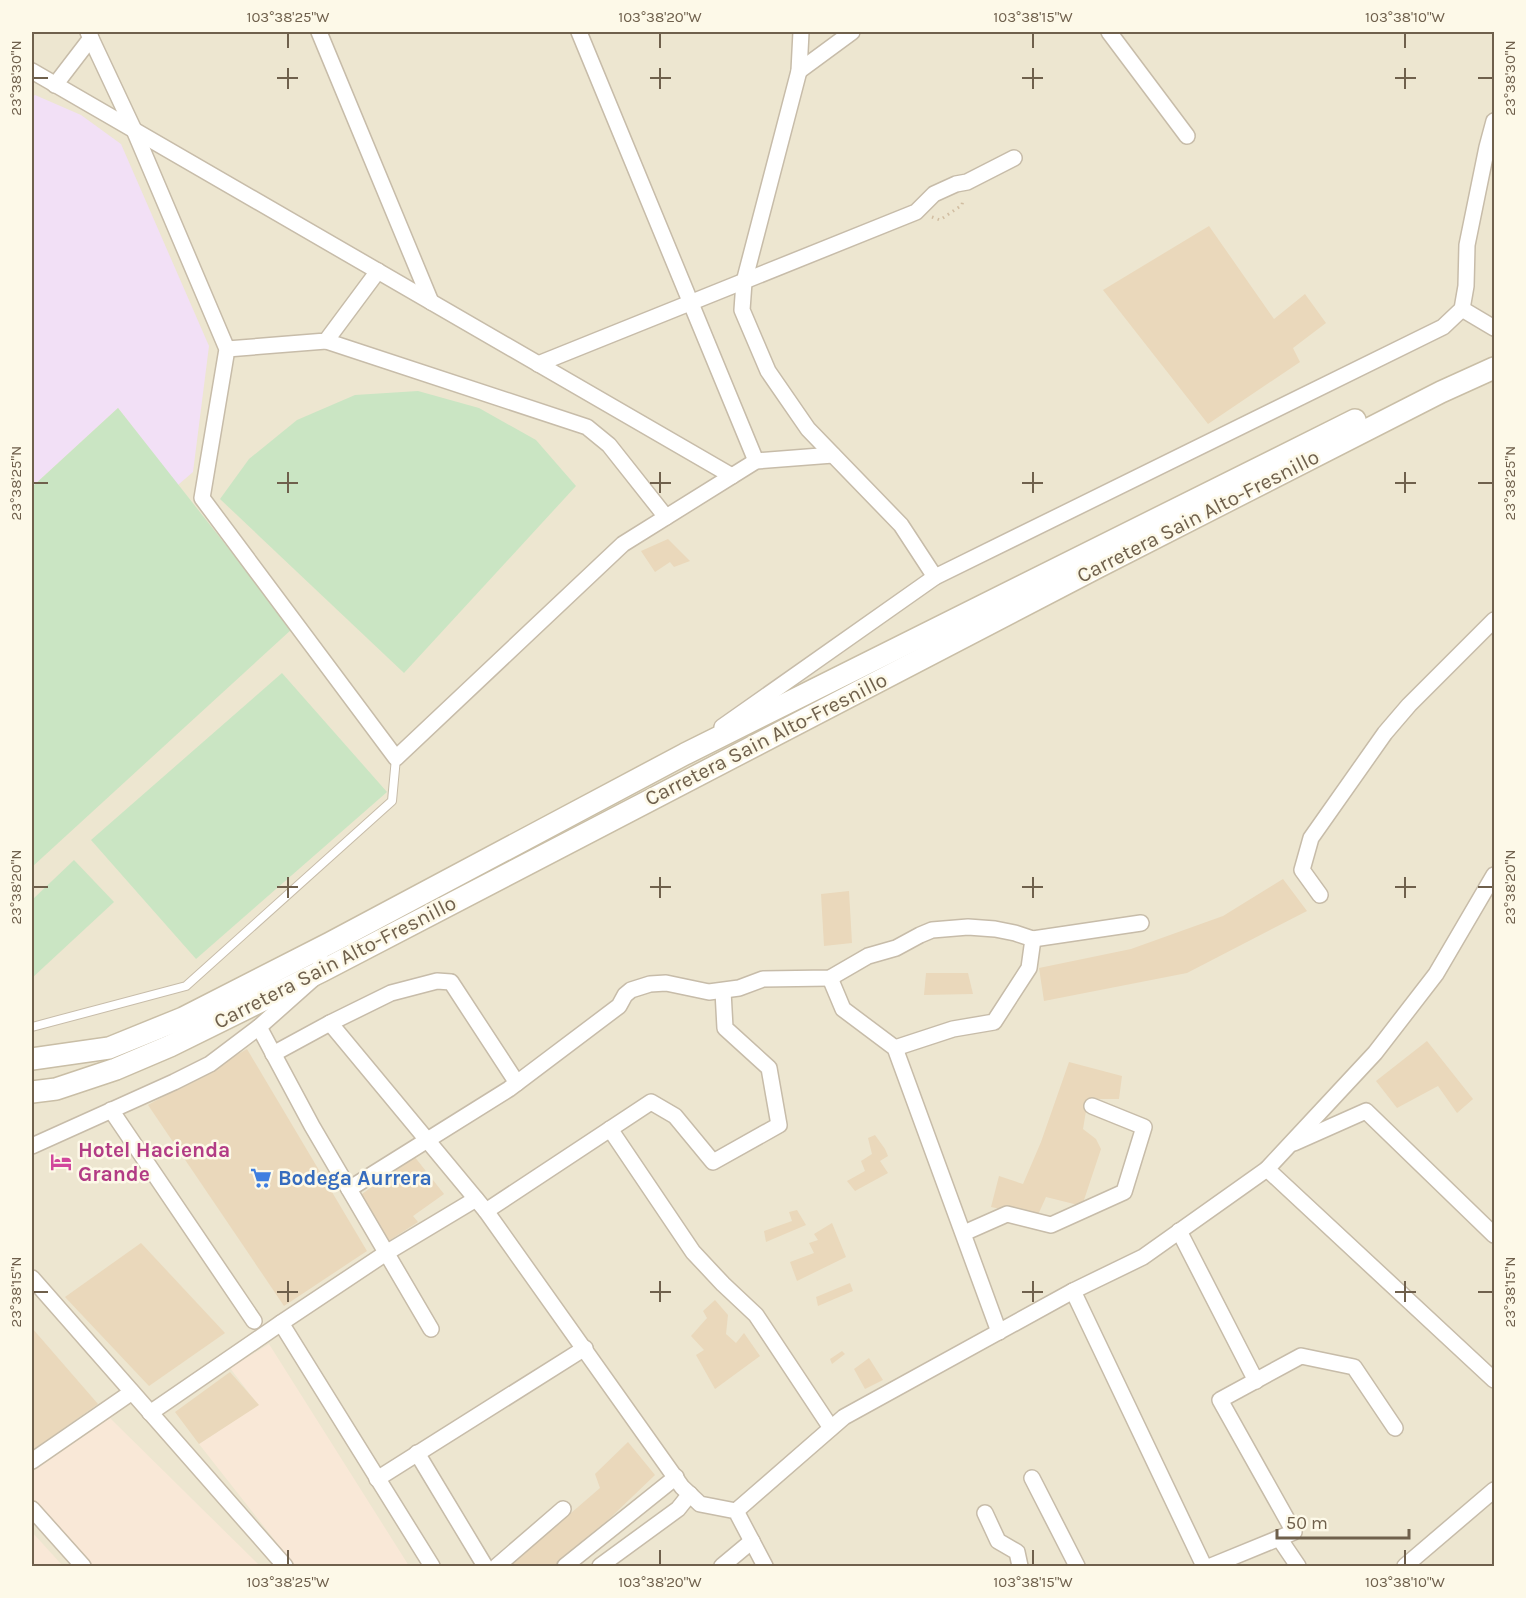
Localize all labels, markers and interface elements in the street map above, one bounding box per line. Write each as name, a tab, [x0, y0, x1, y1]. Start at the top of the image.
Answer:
text: 103°38'25"W	[246, 8, 330, 26]
text: 103°38'20"W	[618, 8, 702, 26]
text: 103°38'15"W	[993, 8, 1073, 26]
text: 103°38'10"W	[1365, 8, 1445, 26]
text: 23°38'30"N	[7, 40, 25, 116]
text: 23°38'30"N	[1501, 40, 1519, 116]
street label: Carretera Sain Alto-Fresnillo	[1073, 444, 1323, 588]
text: 23°38'25"N	[7, 446, 25, 520]
text: 23°38'25"N	[1501, 446, 1519, 520]
street label: Carretera Sain Alto-Fresnillo	[641, 667, 891, 811]
text: 23°38'20"N	[7, 849, 25, 925]
text: 23°38'20"N	[1501, 849, 1519, 925]
street label: Carretera Sain Alto-Fresnillo	[210, 890, 460, 1034]
place label: Hotel Hacienda Grande	[78, 1138, 230, 1186]
hotel icon: Hotel Hacienda Grande	[49, 1150, 73, 1174]
supermarket icon: Bodega Aurrera	[249, 1166, 273, 1190]
place label: Bodega Aurrera	[278, 1166, 432, 1190]
text: 23°38'15"N	[7, 1256, 25, 1328]
text: 23°38'15"N	[1501, 1256, 1519, 1328]
scale bar	[1277, 1502, 1409, 1540]
text: 50 m	[1286, 1512, 1328, 1534]
text: 103°38'25"W	[246, 1573, 330, 1591]
text: 103°38'20"W	[618, 1573, 702, 1591]
text: 103°38'15"W	[993, 1573, 1073, 1591]
text: 103°38'10"W	[1365, 1573, 1445, 1591]

